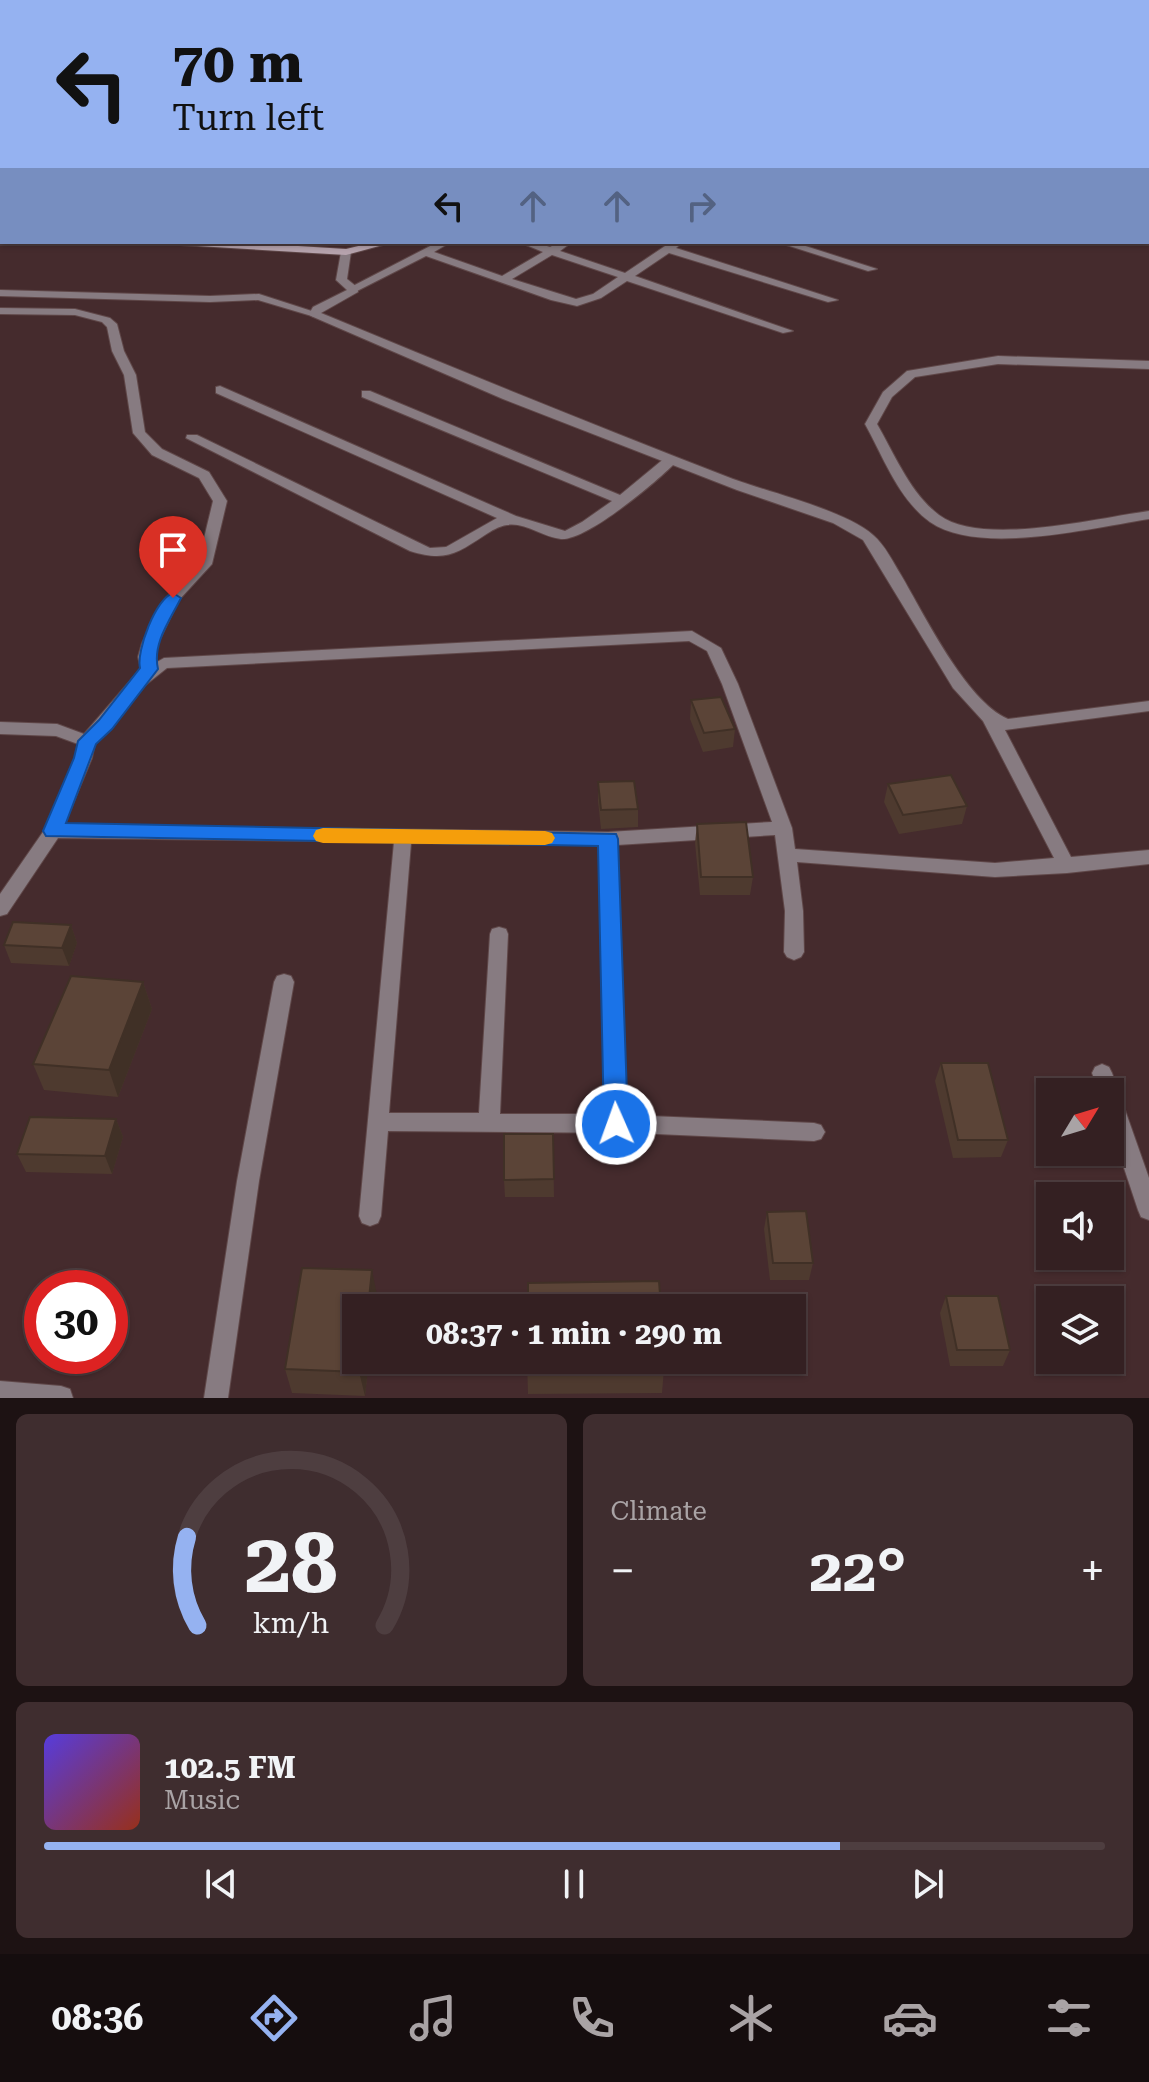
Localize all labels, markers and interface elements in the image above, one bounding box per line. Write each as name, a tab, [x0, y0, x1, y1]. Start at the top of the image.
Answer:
text: 70 m	[172, 30, 303, 96]
icon: left	[40, 32, 144, 136]
text: Turn left	[172, 97, 324, 139]
icon: left	[427, 184, 471, 228]
icon: ahead	[511, 184, 555, 228]
icon: ahead	[595, 184, 639, 228]
icon: right	[679, 184, 723, 228]
pin	[139, 516, 207, 598]
icon: arrive	[151, 528, 195, 572]
north arrow	[1036, 1078, 1124, 1166]
map controls	[1036, 1078, 1124, 1374]
position arrow	[574, 1082, 658, 1166]
button: sound	[1036, 1182, 1124, 1270]
speed limit sign: 30	[24, 1270, 128, 1374]
button: layers	[1036, 1286, 1124, 1374]
text: 08:37 · 1 min · 290 m	[426, 1316, 722, 1351]
text: Climate	[611, 1496, 707, 1526]
text: 28	[245, 1515, 338, 1612]
text: 22°	[809, 1535, 906, 1606]
text: −	[611, 1545, 635, 1597]
text: +	[1080, 1545, 1105, 1597]
text: km/h	[253, 1606, 330, 1640]
text: 102.5 FM	[164, 1750, 296, 1785]
text: Music	[164, 1785, 240, 1815]
icon: previous	[199, 1862, 243, 1906]
icon: pause	[552, 1862, 596, 1906]
icon: next	[906, 1862, 950, 1906]
icon: directions	[246, 1990, 302, 2046]
icon: music	[405, 1990, 461, 2046]
icon: phone	[564, 1990, 620, 2046]
icon: climate	[723, 1990, 779, 2046]
icon: car	[882, 1990, 938, 2046]
icon: filters	[1041, 1990, 1097, 2046]
text: 08:36	[52, 1997, 143, 2039]

